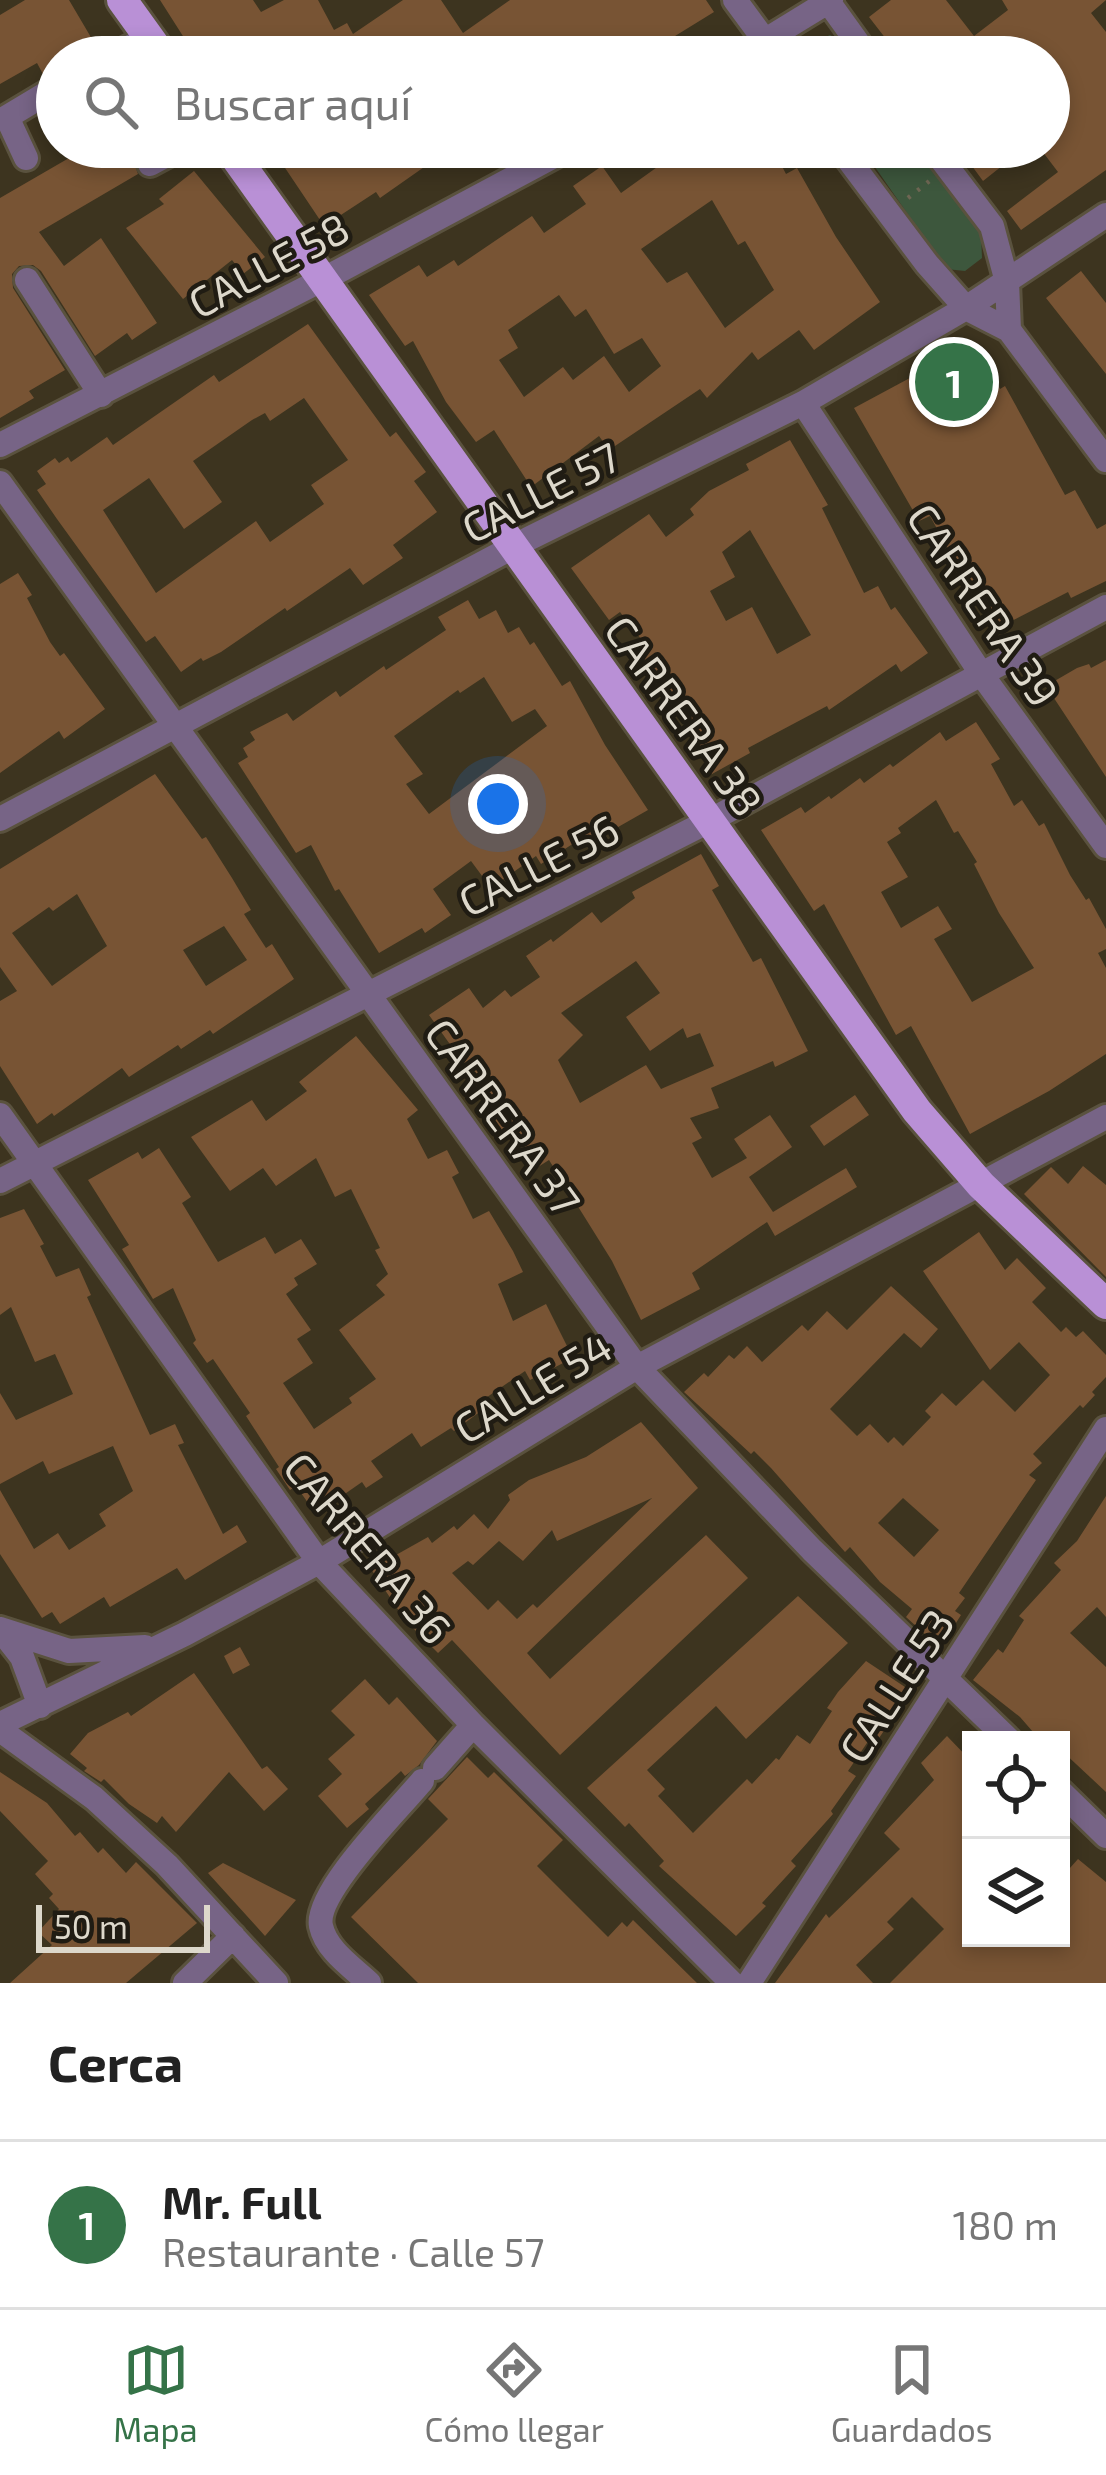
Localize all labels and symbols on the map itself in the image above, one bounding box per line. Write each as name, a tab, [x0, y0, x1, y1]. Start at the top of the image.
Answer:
street label: CALLE 58	[179, 201, 357, 327]
pin: 1	[915, 337, 993, 427]
street label: CALLE 57	[453, 430, 627, 552]
street label: CARRERA 39	[898, 493, 1070, 715]
street label: CARRERA 38	[596, 605, 774, 825]
your location	[468, 774, 528, 834]
street label: CALLE 56	[450, 803, 626, 925]
street label: CARRERA 37	[416, 1008, 592, 1224]
street label: CALLE 54	[444, 1320, 620, 1452]
street label: CARRERA 36	[275, 1442, 463, 1652]
street label: CALLE 53	[827, 1599, 963, 1771]
scale bar	[36, 1899, 210, 1952]

